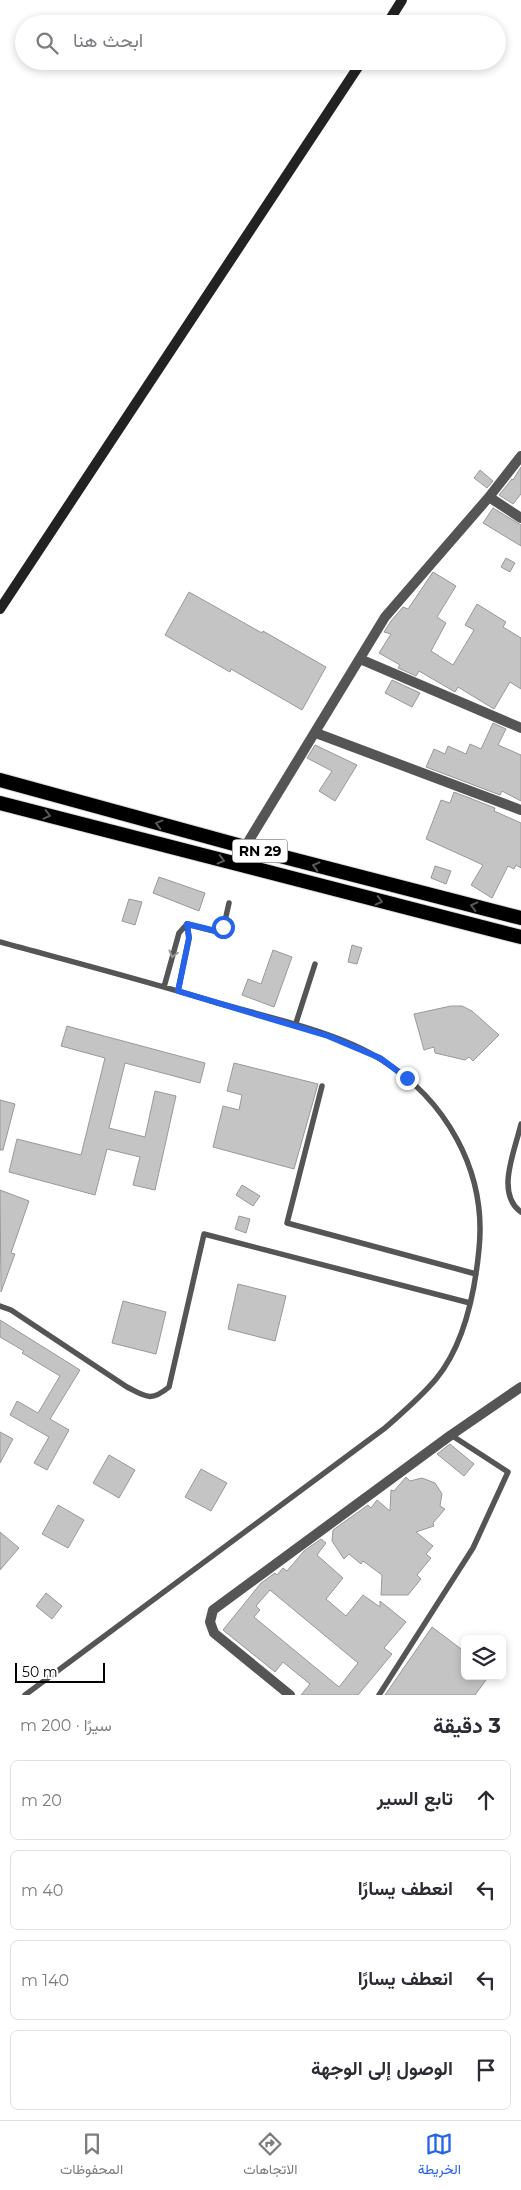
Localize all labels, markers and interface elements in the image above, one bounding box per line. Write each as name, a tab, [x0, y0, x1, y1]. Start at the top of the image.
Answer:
search box	[15, 15, 506, 70]
icon: search	[33, 29, 61, 57]
text: ابحث هنا	[73, 29, 143, 52]
one-way arrow	[43, 809, 52, 820]
one-way arrow	[156, 819, 164, 829]
road number: RN 29	[232, 839, 288, 862]
one-way arrow	[217, 854, 226, 865]
one-way arrow	[313, 861, 321, 871]
one-way arrow	[374, 895, 382, 905]
one-way arrow	[469, 901, 478, 912]
route start	[212, 916, 235, 939]
one-way arrow	[169, 949, 179, 957]
route end	[396, 1067, 419, 1090]
map controls	[461, 1635, 506, 1680]
button: layers	[461, 1635, 506, 1680]
scale bar	[15, 1660, 105, 1683]
text: 50 m	[22, 1663, 58, 1681]
text: 3 دقيقة	[433, 1713, 501, 1738]
text: سيرًا · 200 m	[20, 1716, 112, 1735]
icon: ahead	[472, 1786, 500, 1814]
text: تابع السير	[377, 1787, 453, 1810]
text: 20 m	[21, 1791, 62, 1810]
icon: left	[472, 1876, 500, 1904]
text: انعطف يسارًا	[358, 1877, 453, 1900]
text: 40 m	[21, 1881, 63, 1900]
icon: left	[472, 1966, 500, 1994]
text: انعطف يسارًا	[358, 1967, 453, 1990]
text: 140 m	[21, 1971, 69, 1990]
icon: arrive	[472, 2056, 500, 2084]
text: الوصول إلى الوجهة	[311, 2057, 453, 2080]
tab: المحفوظات	[60, 2130, 123, 2182]
tab: الاتجاهات	[243, 2130, 298, 2182]
tab: الخريطة	[418, 2130, 461, 2182]

